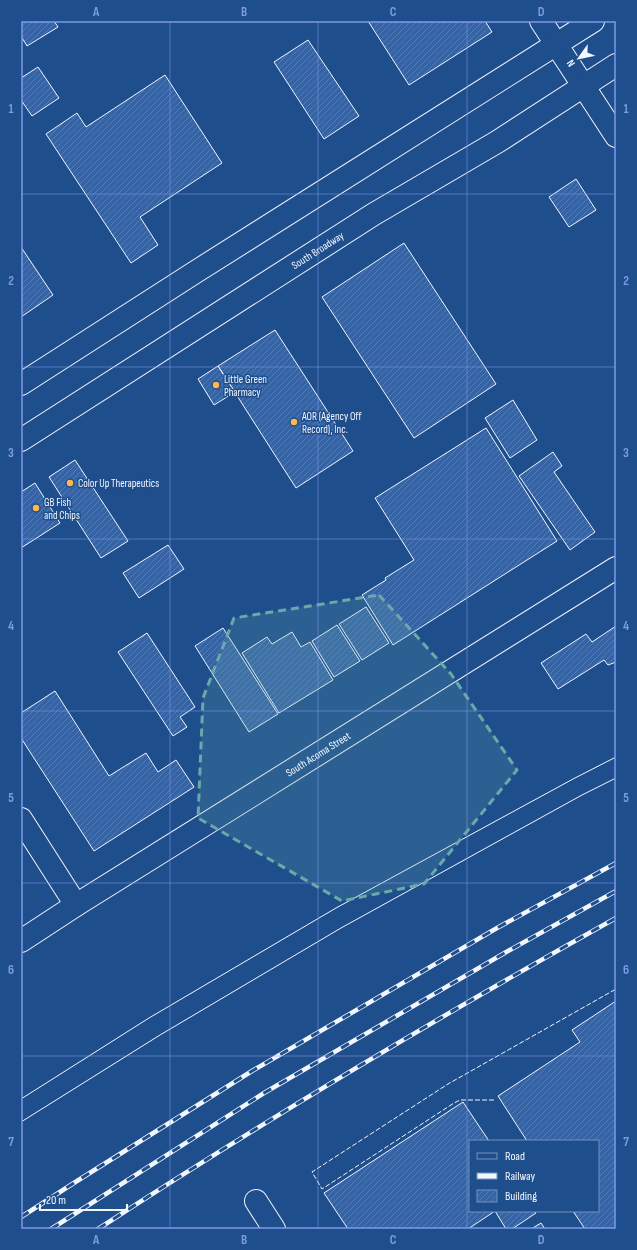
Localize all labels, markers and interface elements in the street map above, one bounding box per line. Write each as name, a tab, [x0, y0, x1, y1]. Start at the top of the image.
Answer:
text: A	[92, 4, 100, 20]
text: B	[241, 4, 247, 20]
text: C	[390, 4, 397, 20]
text: D	[538, 4, 545, 20]
north arrow	[559, 38, 599, 78]
text: N	[564, 57, 578, 69]
text: 1	[8, 101, 14, 117]
text: 1	[623, 101, 629, 117]
street label: South Broadway	[289, 229, 347, 272]
text: 2	[8, 273, 14, 289]
text: 2	[623, 273, 629, 289]
place label: Little Green Pharmacy	[224, 373, 267, 399]
marker: Little Green Pharmacy	[211, 380, 221, 390]
place label: AOR (Agency Off Record), Inc.	[301, 410, 362, 436]
marker: AOR (Agency Off Record), Inc.	[289, 417, 299, 427]
text: 3	[8, 445, 14, 461]
text: 3	[623, 445, 629, 461]
place label: Color Up Therapeutics	[78, 477, 159, 490]
marker: Color Up Therapeutics	[65, 478, 75, 488]
place label: GB Fish and Chips	[44, 496, 80, 522]
marker: GB Fish and Chips	[31, 503, 41, 513]
text: 4	[8, 618, 14, 634]
text: 4	[623, 618, 629, 634]
street label: South Acoma Street	[283, 729, 354, 779]
text: 5	[8, 790, 14, 806]
text: 5	[623, 790, 629, 806]
text: 6	[8, 962, 14, 978]
text: 6	[623, 962, 629, 978]
text: 7	[8, 1134, 14, 1150]
text: 7	[623, 1134, 629, 1150]
legend	[469, 1140, 599, 1212]
text: Road	[505, 1149, 525, 1164]
text: Railway	[505, 1169, 536, 1184]
scale bar	[40, 1186, 127, 1212]
text: Building	[505, 1189, 537, 1204]
text: 20 m	[46, 1193, 66, 1208]
text: A	[92, 1232, 100, 1248]
text: B	[241, 1232, 247, 1248]
text: C	[390, 1232, 397, 1248]
text: D	[538, 1232, 545, 1248]

